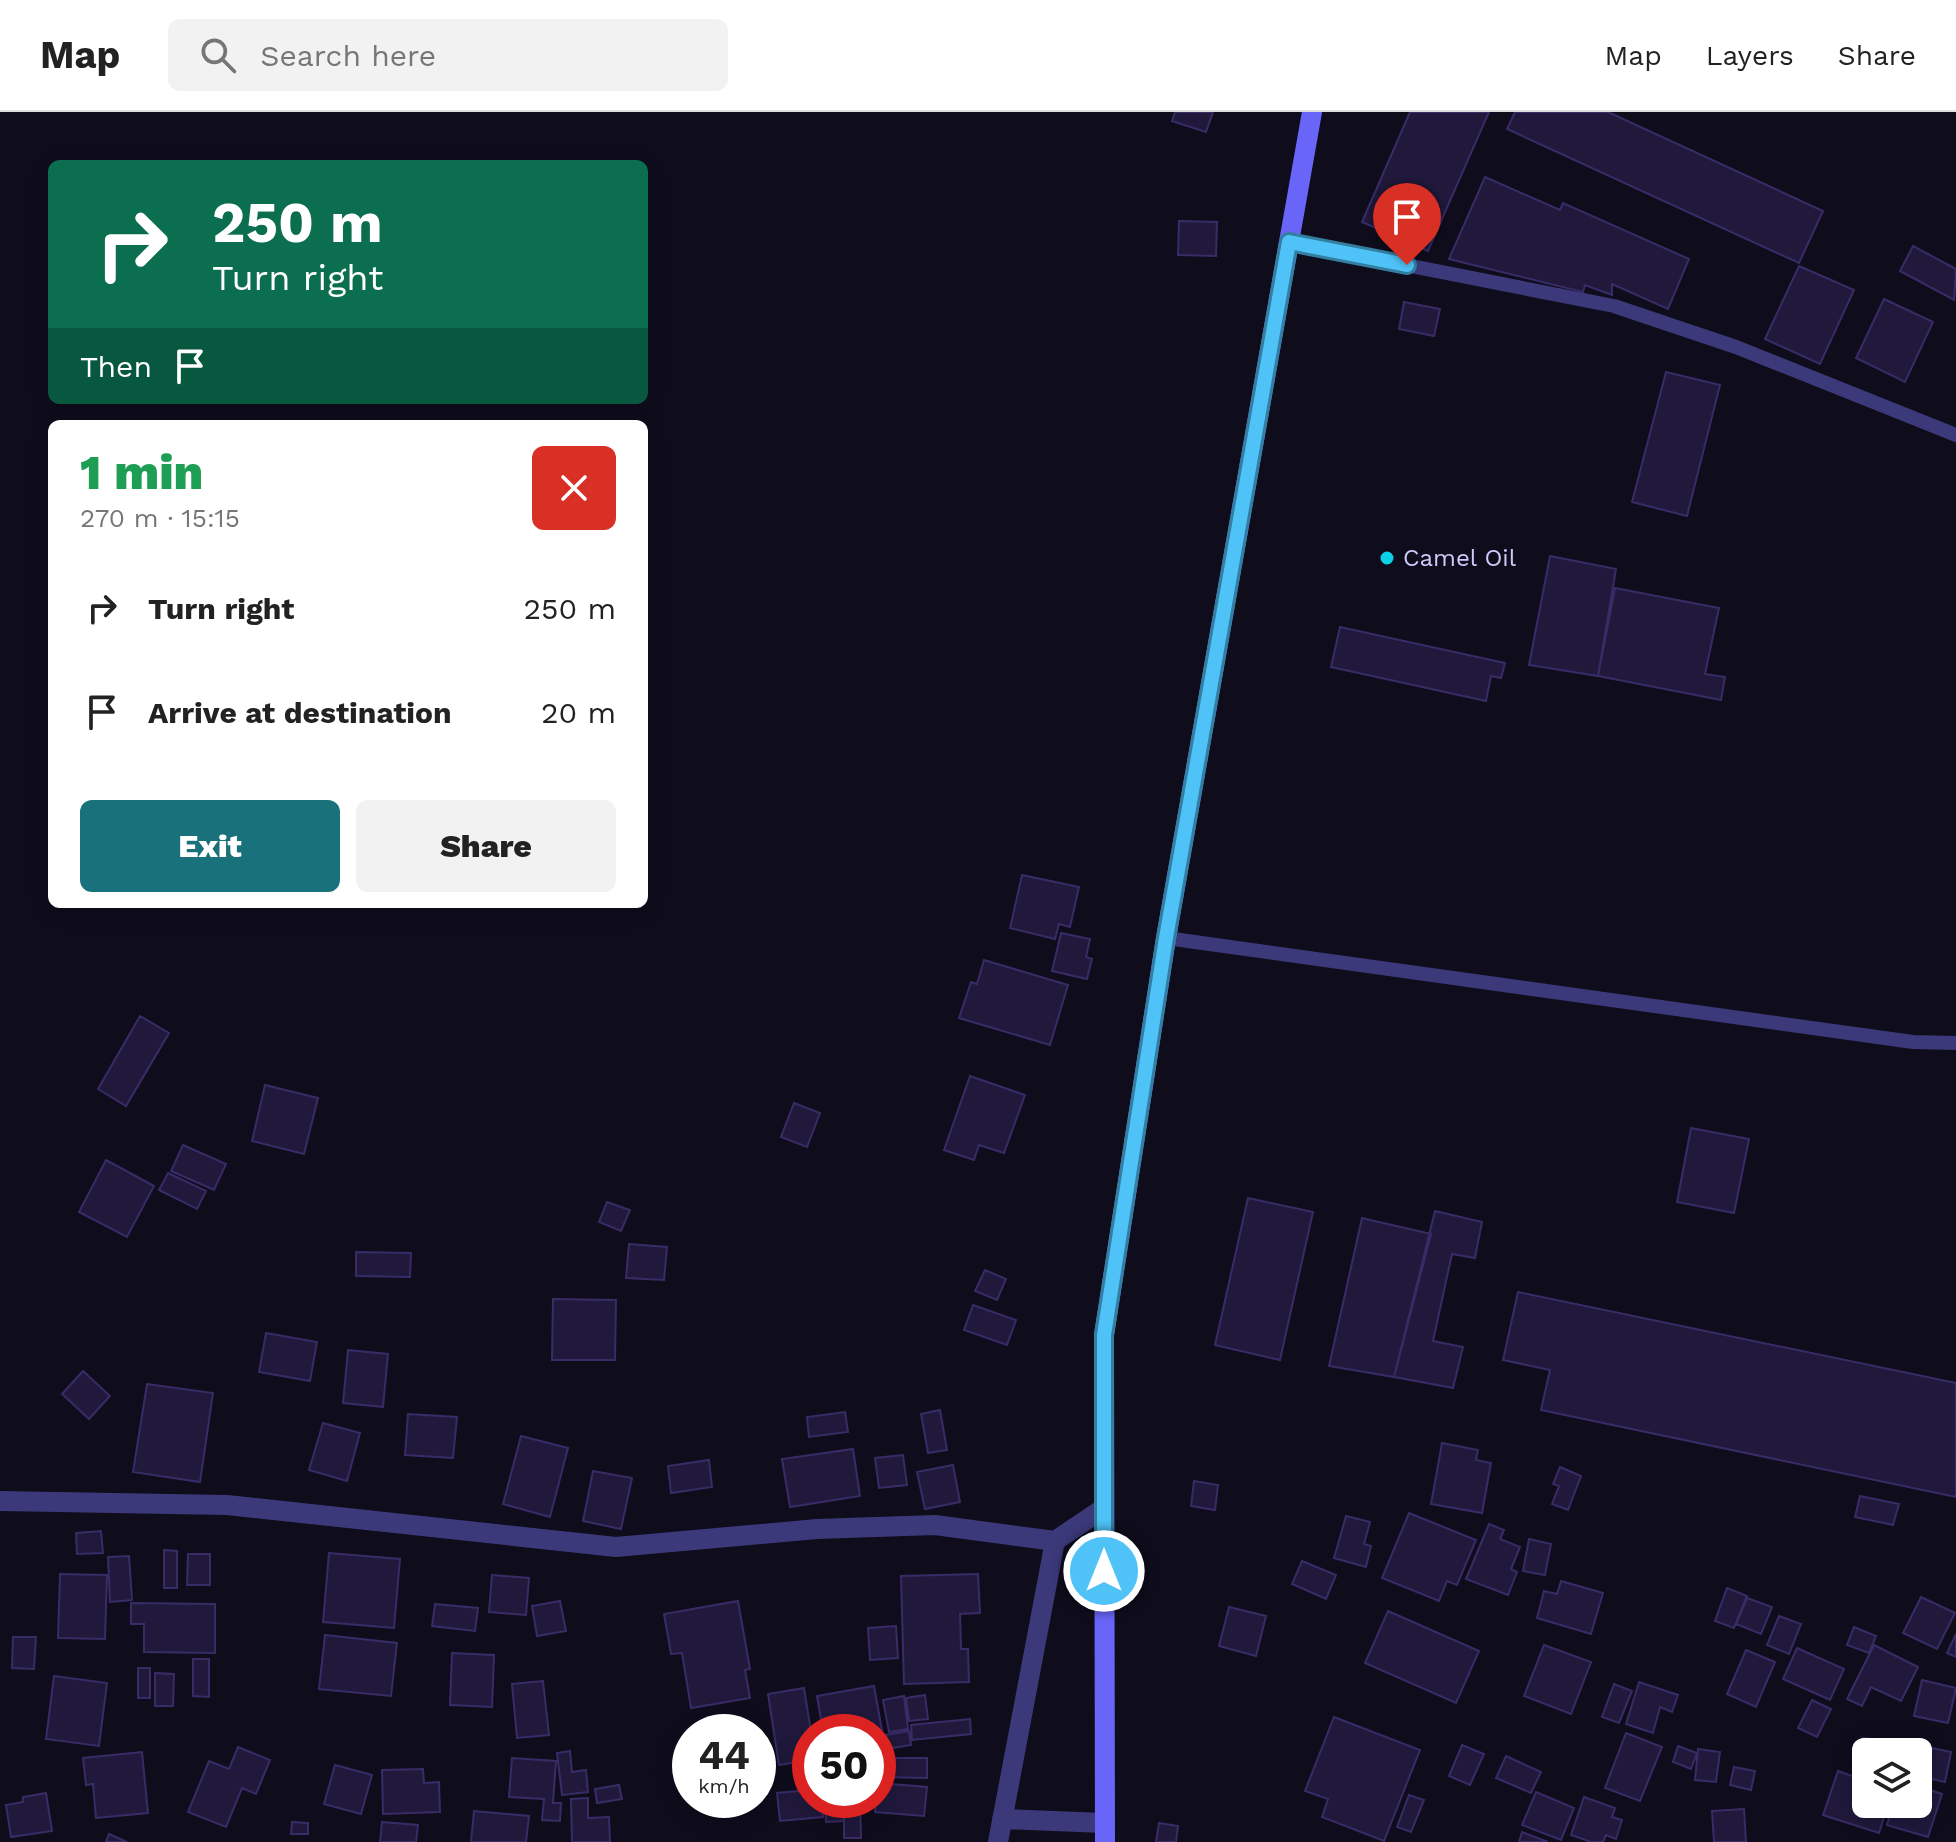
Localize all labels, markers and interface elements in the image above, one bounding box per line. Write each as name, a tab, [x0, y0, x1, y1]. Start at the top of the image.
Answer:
search box	[168, 19, 728, 91]
text: Map	[40, 33, 120, 77]
icon: search	[196, 33, 240, 77]
text: Search here	[260, 38, 436, 73]
text: Map	[1605, 39, 1662, 72]
text: Layers	[1706, 39, 1794, 72]
text: Share	[1838, 39, 1916, 72]
pin	[1373, 183, 1441, 265]
text: 250 m	[212, 190, 383, 256]
icon: right	[80, 192, 184, 296]
icon: arrive	[1385, 195, 1429, 239]
text: Turn right	[212, 257, 383, 299]
icon: arrive	[168, 344, 212, 388]
text: Then	[80, 349, 152, 384]
text: 1 min	[80, 444, 203, 501]
button: close	[532, 446, 616, 530]
text: 270 m · 15:15	[80, 503, 240, 533]
place label: Camel Oil	[1403, 544, 1517, 572]
marker: Camel Oil	[1378, 549, 1396, 567]
icon: right	[80, 586, 124, 630]
text: Turn right	[148, 591, 294, 626]
text: 250 m	[524, 591, 616, 626]
icon: arrive	[80, 690, 124, 734]
text: Arrive at destination	[148, 695, 452, 730]
text: 20 m	[541, 695, 616, 730]
button: Exit	[80, 800, 340, 892]
button: Share	[356, 800, 616, 892]
position arrow	[1062, 1529, 1146, 1613]
speed limit sign: 50	[792, 1714, 896, 1818]
text: 44	[698, 1732, 750, 1779]
map controls	[1852, 1738, 1932, 1818]
button: layers	[1852, 1738, 1932, 1818]
text: km/h	[698, 1774, 750, 1798]

